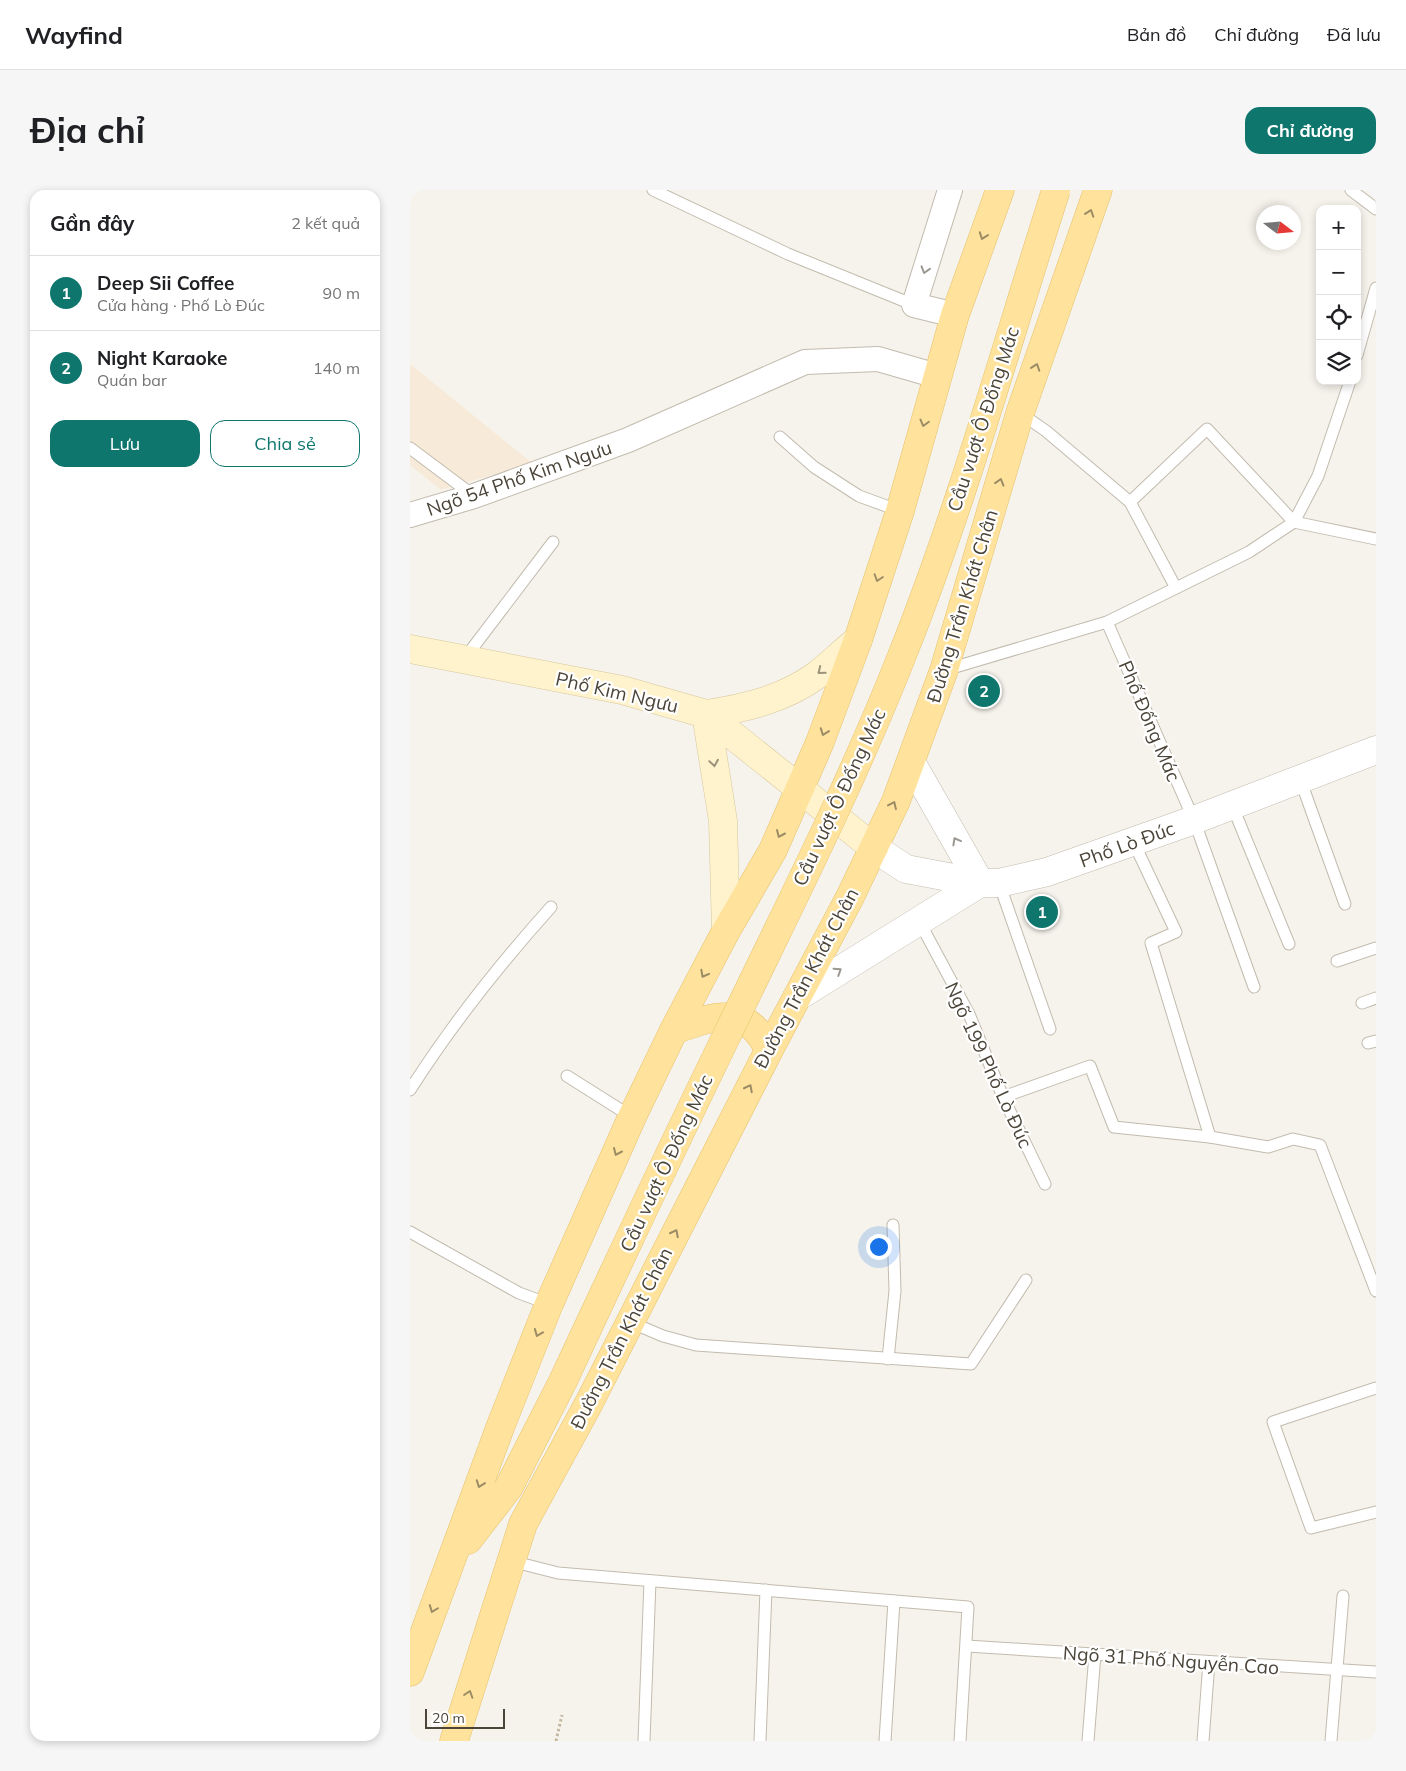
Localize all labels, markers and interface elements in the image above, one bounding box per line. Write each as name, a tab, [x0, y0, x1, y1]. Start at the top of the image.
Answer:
text: Wayfind	[25, 20, 123, 50]
text: Bản đồ	[1127, 23, 1186, 46]
text: Chỉ đường	[1214, 23, 1299, 46]
text: Đã lưu	[1327, 23, 1381, 46]
button: Chỉ đường	[1245, 107, 1376, 154]
text: Địa chỉ	[30, 108, 145, 152]
north arrow	[1256, 205, 1301, 250]
map controls	[1316, 205, 1361, 385]
button: +	[1316, 205, 1361, 250]
one-way arrow	[1084, 209, 1094, 218]
text: Gần đây	[50, 210, 134, 236]
text: 2 kết quả	[291, 213, 360, 233]
one-way arrow	[979, 231, 990, 240]
button: −	[1316, 250, 1361, 295]
one-way arrow	[921, 265, 931, 274]
text: Deep Sii Coffee	[97, 271, 234, 295]
text: 1	[61, 283, 71, 303]
text: 90 m	[323, 283, 360, 303]
text: Cửa hàng · Phố Lò Đúc	[97, 295, 265, 315]
button: locate	[1316, 295, 1361, 340]
street label: Cầu vượt Ô Đống Mác	[942, 323, 1024, 515]
button: layers	[1316, 340, 1361, 385]
text: Night Karaoke	[97, 346, 228, 370]
text: 2	[61, 358, 71, 378]
text: 140 m	[313, 358, 360, 378]
one-way arrow	[1031, 363, 1041, 371]
text: Quán bar	[97, 370, 167, 390]
one-way arrow	[919, 418, 930, 427]
button: Lưu	[50, 420, 200, 467]
button: Chia sẻ	[210, 420, 360, 467]
street label: Ngõ 54 Phố Kim Ngưu	[423, 435, 615, 521]
one-way arrow	[994, 479, 1004, 487]
street label: Đường Trần Khát Chân	[921, 506, 1003, 706]
one-way arrow	[874, 574, 884, 582]
street label: Phố Đống Mác	[1114, 657, 1186, 785]
street label: Phố Kim Ngưu	[553, 666, 681, 718]
one-way arrow	[818, 666, 827, 674]
pin: 2	[968, 672, 1000, 710]
street label: Cầu vượt Ô Đống Mác	[787, 704, 891, 890]
one-way arrow	[820, 727, 830, 735]
one-way arrow	[708, 758, 718, 767]
one-way arrow	[887, 802, 897, 811]
street label: Phố Lò Đúc	[1076, 816, 1178, 872]
one-way arrow	[776, 829, 787, 838]
one-way arrow	[953, 837, 963, 846]
street label: Đường Trần Khát Chân	[748, 884, 864, 1072]
pin: 1	[1026, 893, 1058, 931]
one-way arrow	[832, 968, 841, 977]
one-way arrow	[700, 969, 710, 978]
street label: Ngõ 199 Phố Lò Đúc	[940, 978, 1038, 1152]
street label: Cầu vượt Ô Đống Mác	[614, 1070, 718, 1256]
one-way arrow	[743, 1084, 753, 1093]
one-way arrow	[612, 1147, 623, 1156]
one-way arrow	[669, 1229, 679, 1238]
your location	[866, 1234, 892, 1260]
street label: Đường Trần Khát Chân	[565, 1243, 677, 1433]
one-way arrow	[533, 1328, 543, 1336]
one-way arrow	[476, 1480, 486, 1488]
one-way arrow	[429, 1604, 440, 1613]
street label: Ngõ 31 Phố Nguyễn Cao	[1062, 1640, 1280, 1680]
one-way arrow	[463, 1690, 473, 1698]
scale bar	[425, 1706, 505, 1729]
text: 20 m	[432, 1709, 465, 1727]

